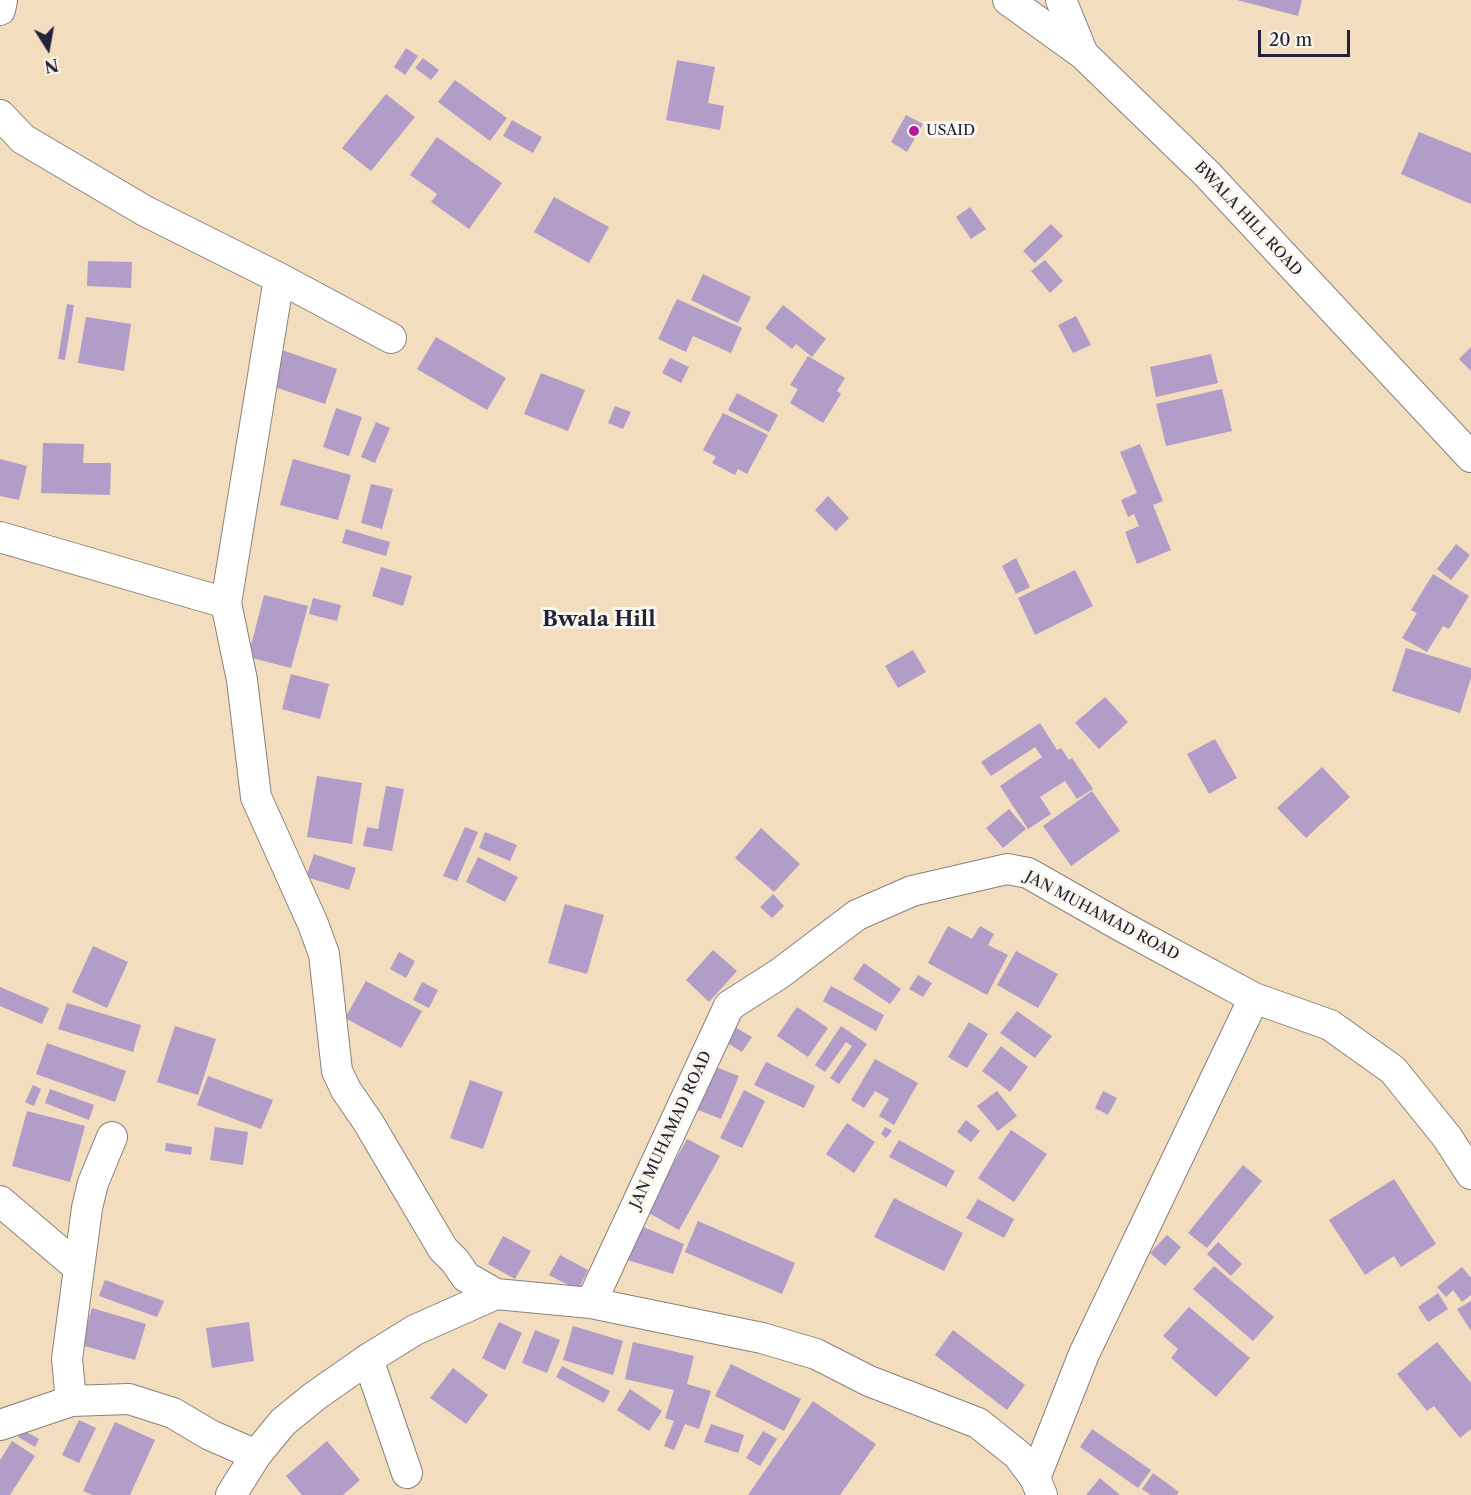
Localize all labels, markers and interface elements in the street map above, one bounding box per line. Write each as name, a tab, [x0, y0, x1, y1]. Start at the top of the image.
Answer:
north arrow	[18, 18, 78, 78]
scale bar	[1261, 18, 1352, 56]
text: 20 m	[1269, 29, 1312, 51]
text: N	[43, 55, 60, 77]
place label: USAID	[926, 122, 975, 140]
marker: USAID	[907, 124, 921, 138]
street label: BWALA HILL ROAD	[1190, 158, 1306, 280]
district label: Bwala Hill	[542, 607, 656, 633]
street label: JAN MUHAMAD ROAD	[1022, 868, 1182, 964]
street label: JAN MUHAMAD ROAD	[626, 1048, 716, 1212]

